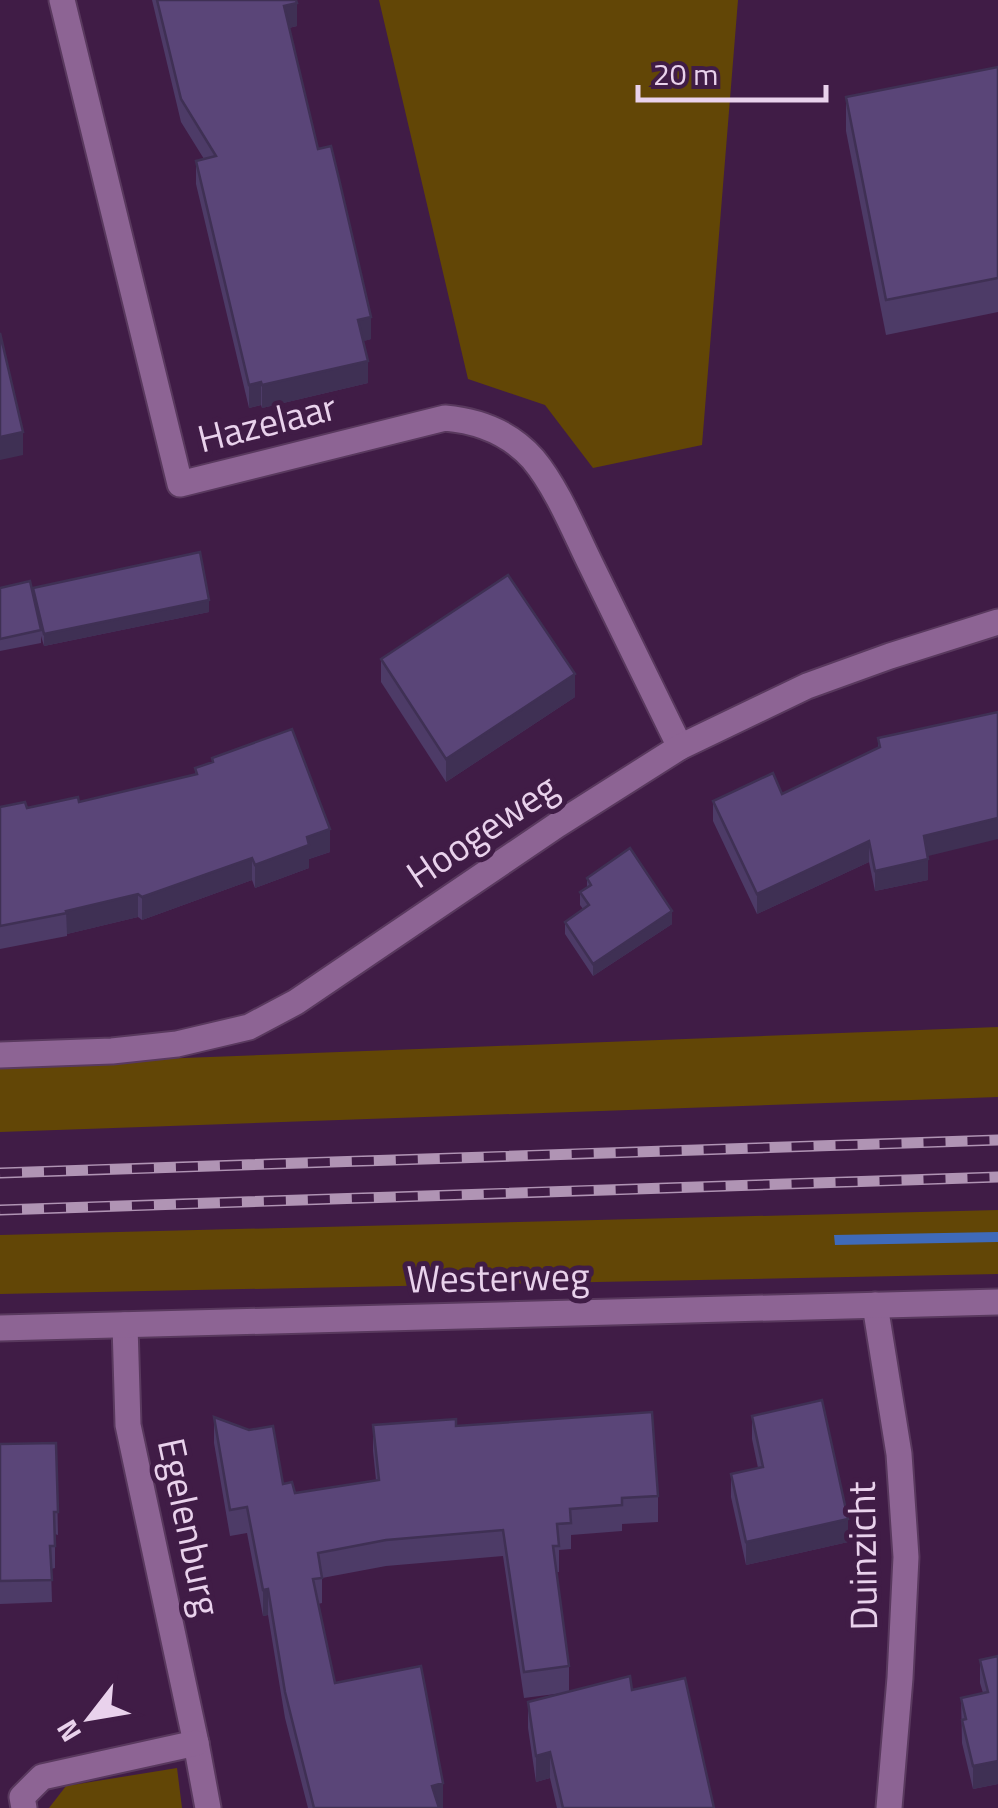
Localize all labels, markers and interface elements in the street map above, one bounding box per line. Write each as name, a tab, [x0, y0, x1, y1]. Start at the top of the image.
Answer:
scale bar	[638, 40, 826, 102]
text: 20 m	[653, 51, 718, 97]
street label: Hazelaar	[191, 377, 342, 467]
street label: Hoogeweg	[394, 758, 569, 902]
street label: Westerweg	[406, 1246, 590, 1308]
street label: Egelenburg	[143, 1433, 237, 1621]
street label: Duinzicht	[832, 1481, 892, 1631]
north arrow	[40, 1668, 140, 1768]
text: N	[45, 1712, 92, 1751]

